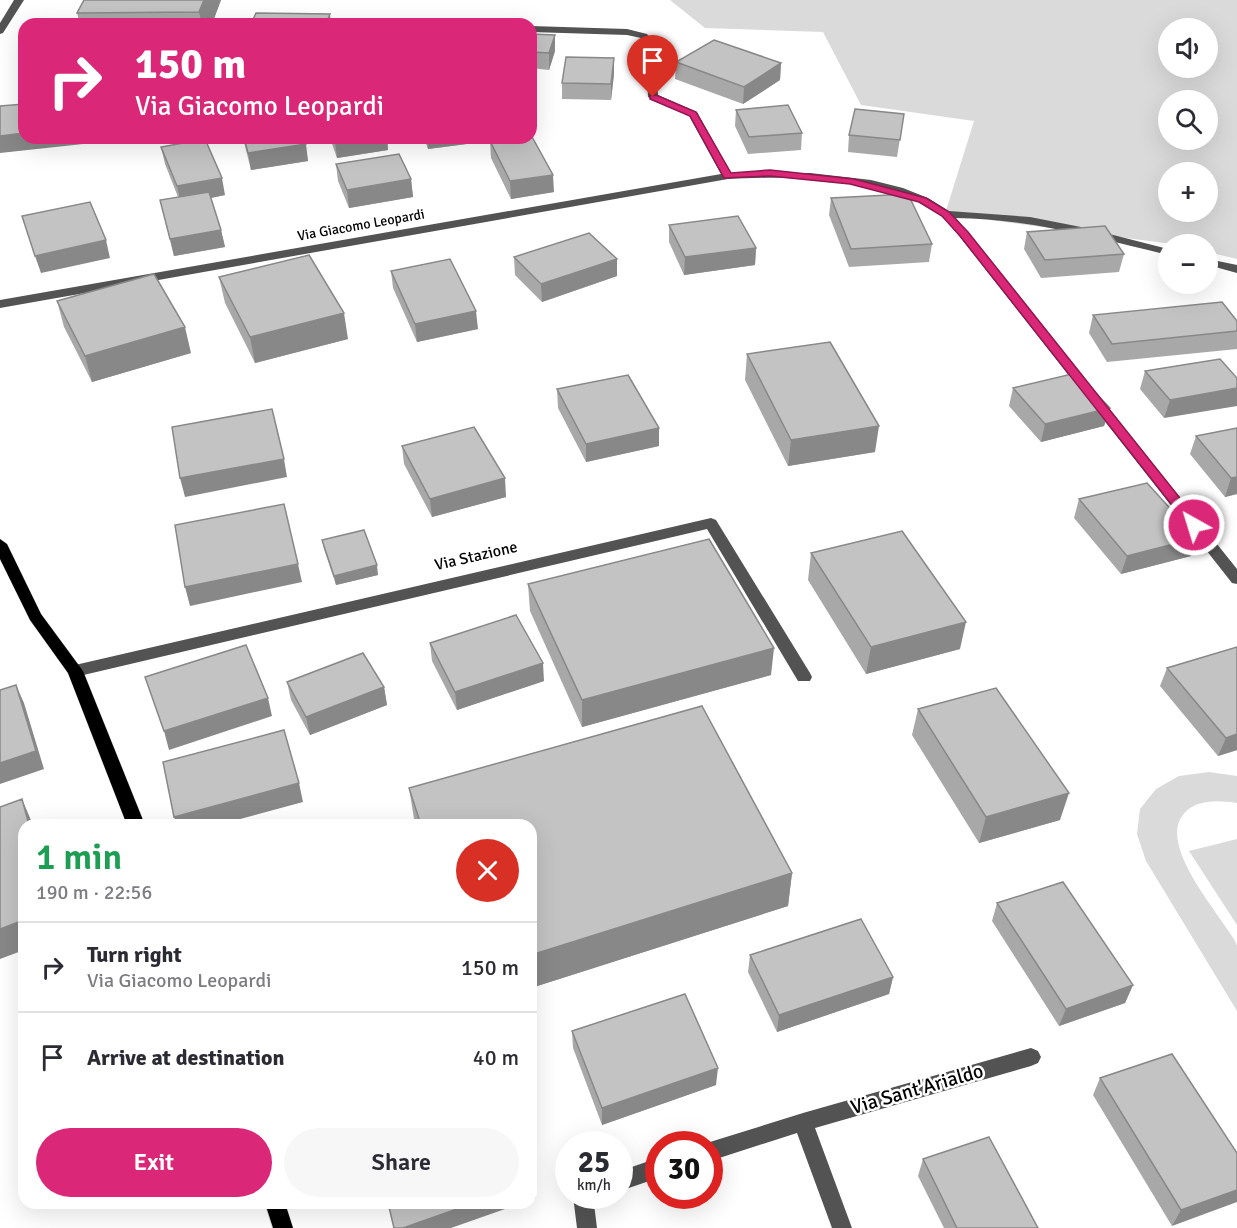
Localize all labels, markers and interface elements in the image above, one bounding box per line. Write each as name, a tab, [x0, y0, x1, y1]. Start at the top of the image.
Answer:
map controls	[1158, 18, 1218, 294]
button: sound	[1158, 18, 1218, 78]
pin	[627, 35, 678, 97]
text: 150 m	[135, 39, 246, 90]
icon: right	[36, 42, 114, 120]
icon: arrive	[636, 44, 669, 77]
text: Via Giacomo Leopardi	[135, 90, 384, 123]
button: search	[1158, 90, 1218, 150]
button: +	[1158, 162, 1218, 222]
street label: Via Giacomo Leopardi	[296, 205, 426, 245]
button: −	[1158, 234, 1218, 294]
position arrow	[1162, 493, 1226, 557]
street label: Via Stazione	[433, 537, 519, 575]
text: 1 min	[36, 835, 122, 880]
button: close	[456, 839, 519, 902]
text: 190 m · 22:56	[36, 880, 152, 905]
text: Turn right	[87, 941, 182, 968]
icon: right	[36, 951, 69, 984]
text: 150 m	[461, 954, 519, 981]
text: Via Giacomo Leopardi	[87, 968, 271, 993]
icon: arrive	[36, 1041, 69, 1074]
text: Arrive at destination	[87, 1044, 284, 1071]
text: 40 m	[473, 1044, 519, 1071]
street label: Via Sant'Arialdo	[848, 1058, 986, 1120]
button: Exit	[36, 1128, 272, 1197]
button: Share	[284, 1128, 519, 1197]
speed limit sign: 30	[645, 1131, 723, 1209]
text: 25	[578, 1144, 610, 1181]
text: km/h	[577, 1176, 611, 1194]

